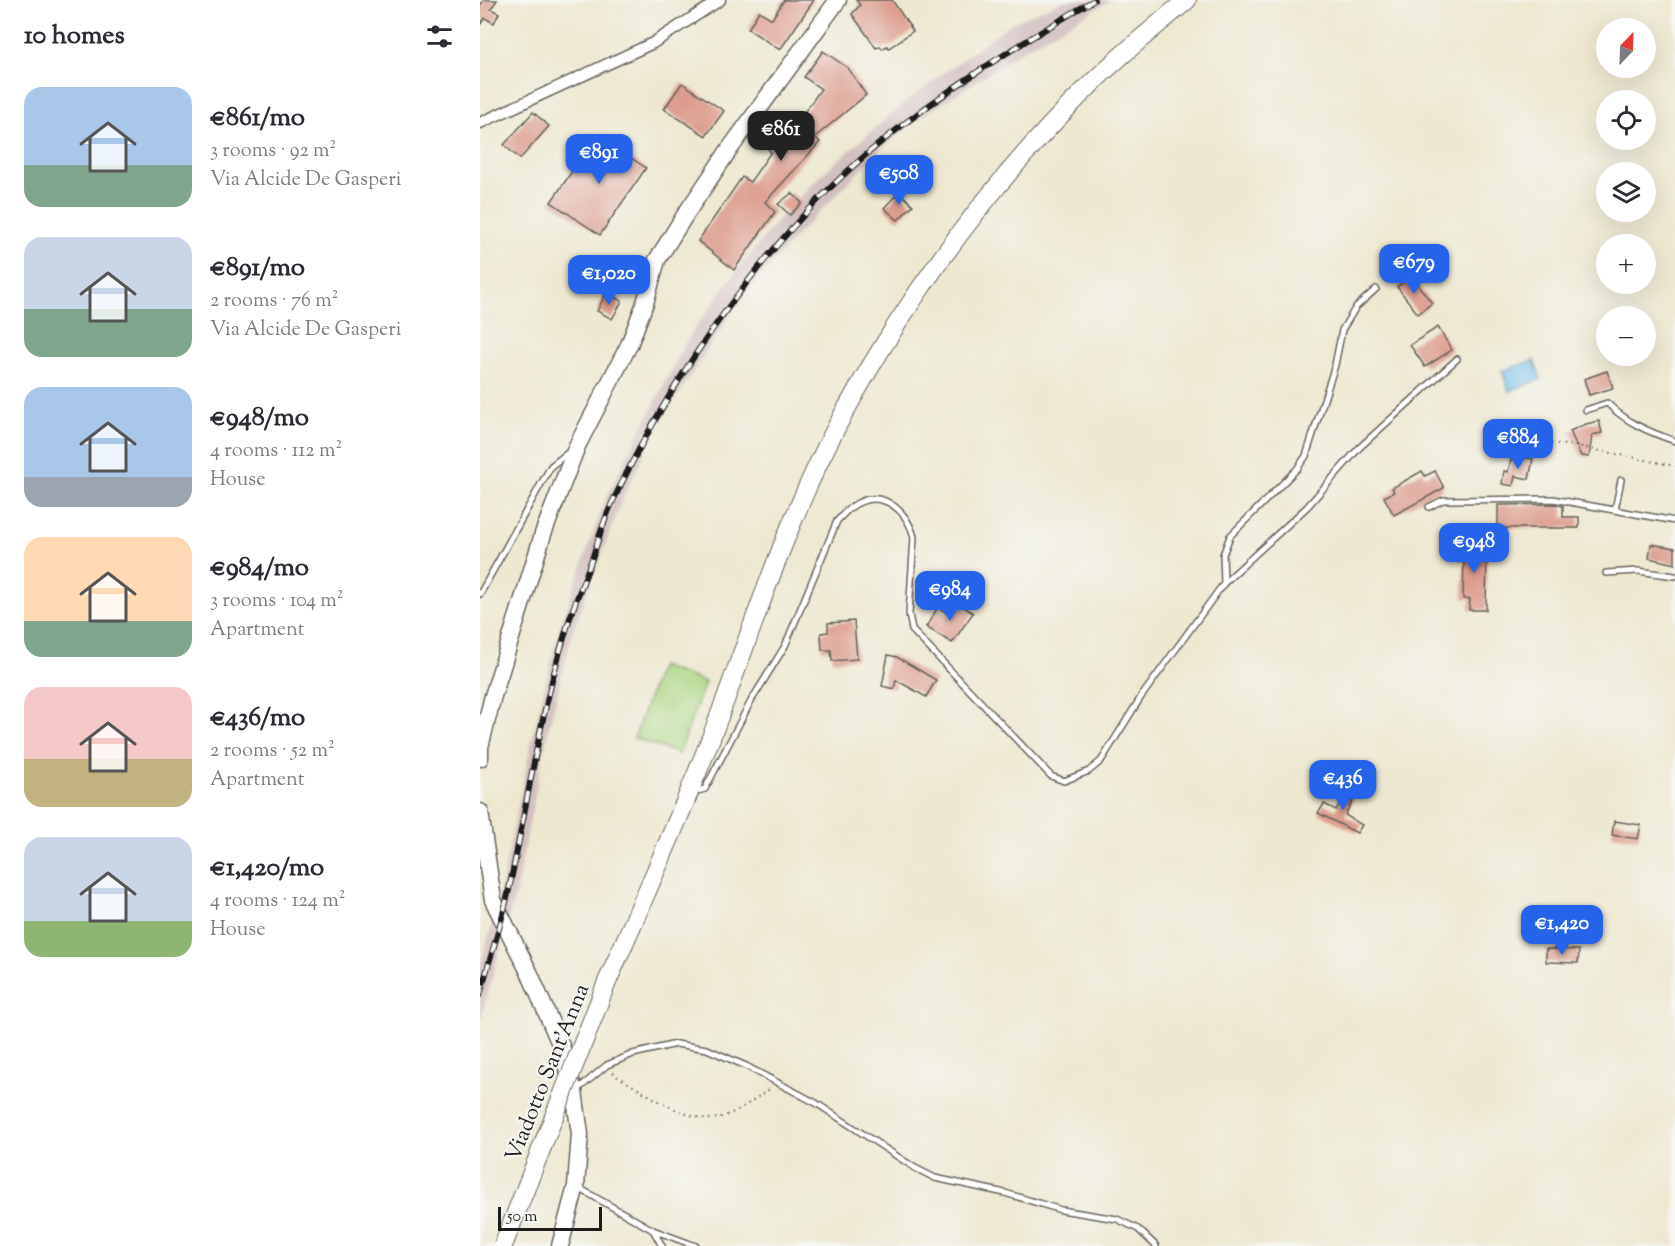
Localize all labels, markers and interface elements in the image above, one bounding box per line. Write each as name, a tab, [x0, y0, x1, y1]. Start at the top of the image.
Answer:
text: 10 homes	[24, 18, 125, 55]
north arrow	[1596, 18, 1656, 78]
map controls	[1596, 18, 1656, 366]
icon: filters	[423, 20, 456, 53]
button: locate	[1596, 90, 1656, 150]
text: €861/mo	[210, 100, 305, 137]
icon: home	[72, 111, 144, 183]
pin: €861	[745, 111, 817, 162]
text: €861	[762, 116, 800, 145]
pin: €891	[563, 134, 635, 185]
text: 3 rooms · 92 m²	[210, 137, 336, 166]
text: €891	[580, 139, 618, 168]
pin: €508	[863, 155, 935, 206]
text: €508	[879, 160, 919, 189]
button: layers	[1596, 162, 1656, 222]
text: Via Alcide De Gasperi	[210, 166, 402, 195]
button: +	[1596, 234, 1656, 294]
pin: €679	[1378, 244, 1450, 295]
text: €679	[1393, 249, 1435, 278]
text: €891/mo	[210, 250, 305, 287]
pin: €1,020	[560, 255, 658, 306]
text: €1,020	[582, 260, 636, 289]
icon: home	[72, 261, 144, 333]
text: 2 rooms · 76 m²	[210, 287, 338, 316]
button: −	[1596, 306, 1656, 366]
text: Via Alcide De Gasperi	[210, 316, 402, 345]
text: €948/mo	[210, 400, 309, 437]
icon: home	[72, 411, 144, 483]
pin: €884	[1482, 419, 1554, 470]
text: €884	[1497, 424, 1539, 453]
text: 4 rooms · 112 m²	[210, 437, 342, 466]
text: House	[210, 466, 265, 495]
pin: €948	[1438, 523, 1510, 574]
text: €948	[1453, 528, 1495, 557]
text: €984/mo	[210, 550, 309, 587]
icon: home	[72, 561, 144, 633]
pin: €984	[914, 571, 986, 622]
text: €984	[929, 576, 971, 605]
text: 3 rooms · 104 m²	[210, 587, 344, 616]
text: Apartment	[210, 616, 305, 645]
text: €436/mo	[210, 700, 305, 737]
icon: home	[72, 711, 144, 783]
text: 2 rooms · 52 m²	[210, 737, 335, 766]
pin: €436	[1307, 760, 1379, 811]
text: €436	[1323, 765, 1363, 794]
text: Apartment	[210, 766, 305, 795]
text: €1,420/mo	[210, 850, 324, 887]
icon: home	[72, 861, 144, 933]
text: 4 rooms · 124 m²	[210, 887, 345, 916]
pin: €1,420	[1513, 905, 1611, 956]
text: €1,420	[1535, 910, 1589, 939]
text: House	[210, 916, 265, 945]
street label: Viadotto Sant'Anna	[498, 979, 599, 1167]
scale bar	[498, 1204, 602, 1232]
text: 50 m	[507, 1206, 538, 1229]

